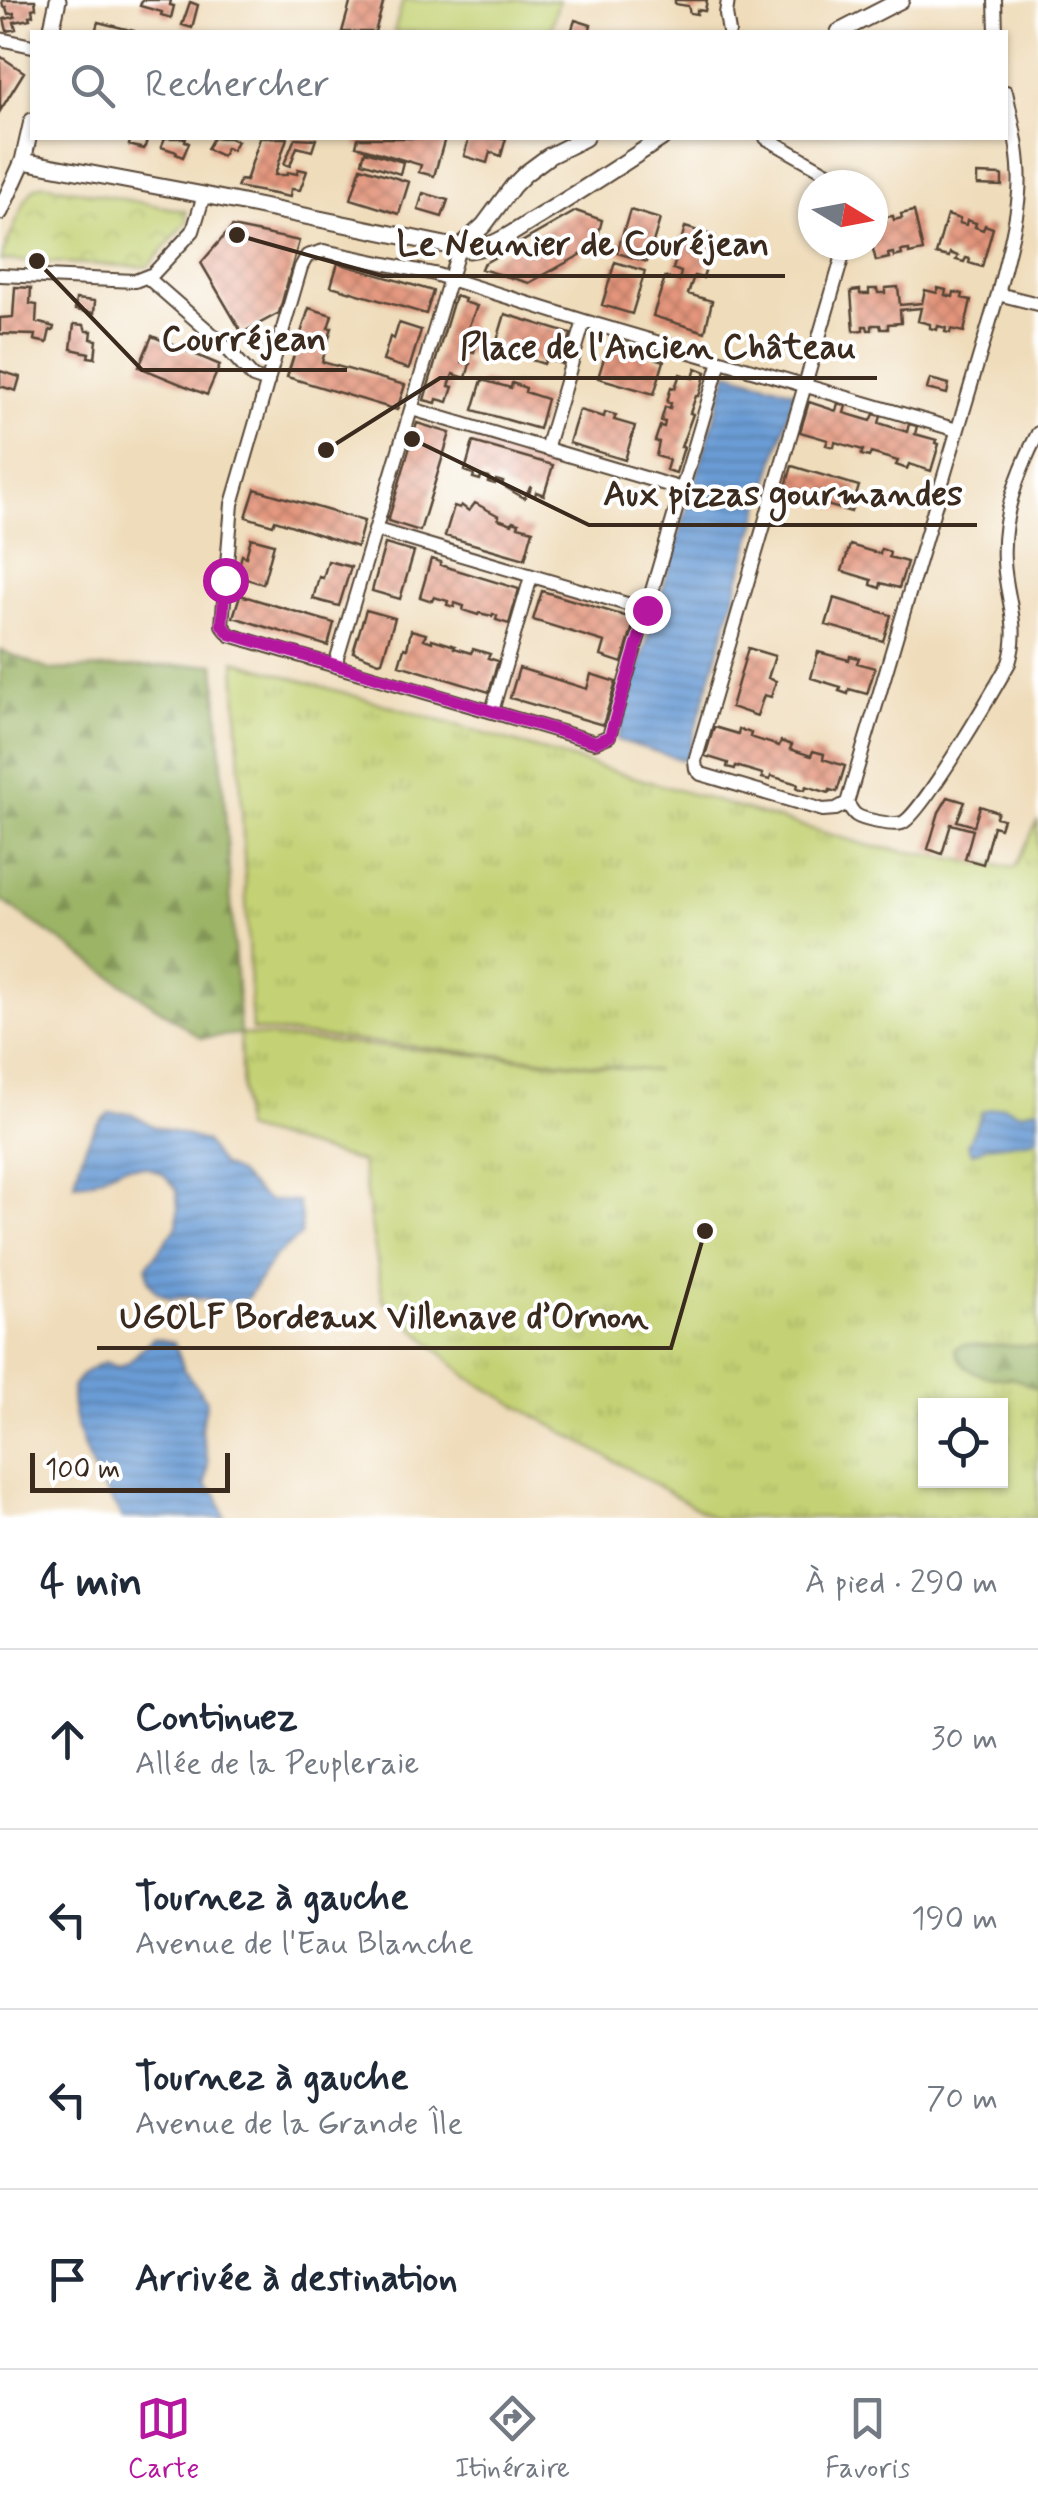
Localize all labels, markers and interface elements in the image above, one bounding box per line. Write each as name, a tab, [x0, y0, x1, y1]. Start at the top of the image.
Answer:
search box	[30, 30, 1008, 140]
icon: search	[65, 58, 120, 113]
text: Rechercher	[145, 61, 330, 110]
north arrow	[798, 170, 888, 260]
callout: Le Neunier de Couréjean	[382, 211, 785, 276]
text: Le Neunier de Couréjean	[397, 222, 769, 268]
callout: Courréjean	[142, 305, 347, 370]
callout: Place de l'Ancien Château	[440, 313, 877, 378]
text: Courréjean	[161, 317, 327, 363]
text: Place de l'Ancien Château	[460, 325, 856, 371]
callout: Aux pizzas gourmandes	[589, 460, 977, 525]
text: Aux pizzas gourmandes	[603, 472, 963, 522]
route start	[203, 558, 249, 604]
route end	[625, 588, 671, 634]
callout: UGOLF Bordeaux Villenave d’Ornon	[97, 1283, 671, 1348]
text: UGOLF Bordeaux Villenave d’Ornon	[119, 1295, 649, 1341]
map controls	[918, 1398, 1008, 1488]
button: locate	[918, 1398, 1008, 1488]
scale bar	[30, 1448, 230, 1492]
text: 100 m	[45, 1452, 120, 1489]
text: 4 min	[40, 1556, 142, 1611]
text: À pied · 290 m	[805, 1562, 998, 1604]
text: Continuez	[135, 1694, 298, 1743]
icon: ahead	[40, 1712, 95, 1767]
text: 30 m	[931, 1718, 998, 1760]
text: Allée de la Peupleraie	[135, 1743, 419, 1785]
text: Tournez à gauche	[135, 1874, 409, 1923]
icon: left	[40, 1892, 95, 1947]
text: 190 m	[911, 1898, 998, 1940]
text: Avenue de l'Eau Blanche	[135, 1923, 474, 1965]
text: Tournez à gauche	[135, 2054, 409, 2103]
icon: left	[40, 2072, 95, 2127]
text: 70 m	[926, 2078, 998, 2120]
text: Avenue de la Grande Île	[135, 2103, 463, 2145]
icon: arrive	[40, 2252, 95, 2307]
text: Arrivée à destination	[135, 2255, 458, 2304]
tab: Carte	[128, 2391, 199, 2488]
tab: Itinéraire	[455, 2391, 570, 2488]
tab: Favoris	[825, 2391, 910, 2488]

